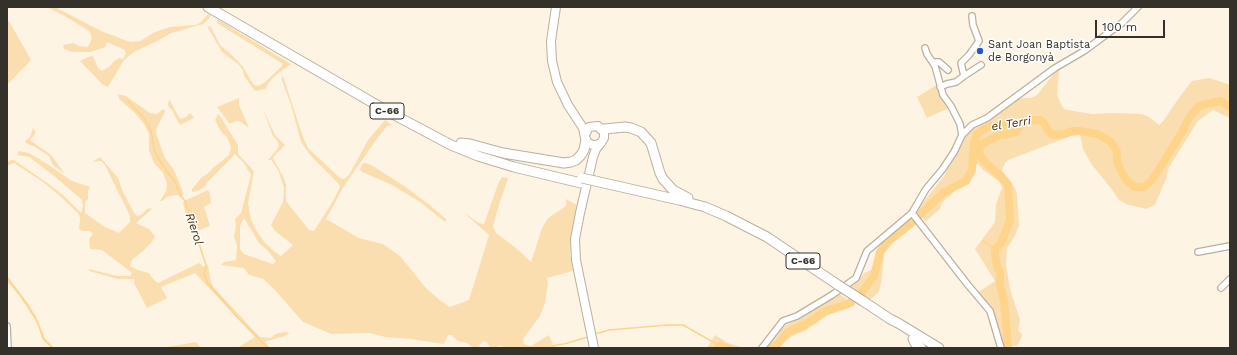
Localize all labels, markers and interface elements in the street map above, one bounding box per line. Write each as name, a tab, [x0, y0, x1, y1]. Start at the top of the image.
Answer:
scale bar	[1097, 12, 1167, 38]
text: 100 m	[1102, 20, 1137, 34]
place label: Sant Joan Baptista de Borgonyà	[988, 38, 1090, 64]
marker: Sant Joan Baptista de Borgonyà	[975, 46, 985, 56]
road number: C-66	[370, 103, 404, 119]
water label: el Terri	[990, 114, 1032, 134]
water label: Rierol	[182, 211, 206, 247]
road number: C-66	[786, 253, 820, 269]

